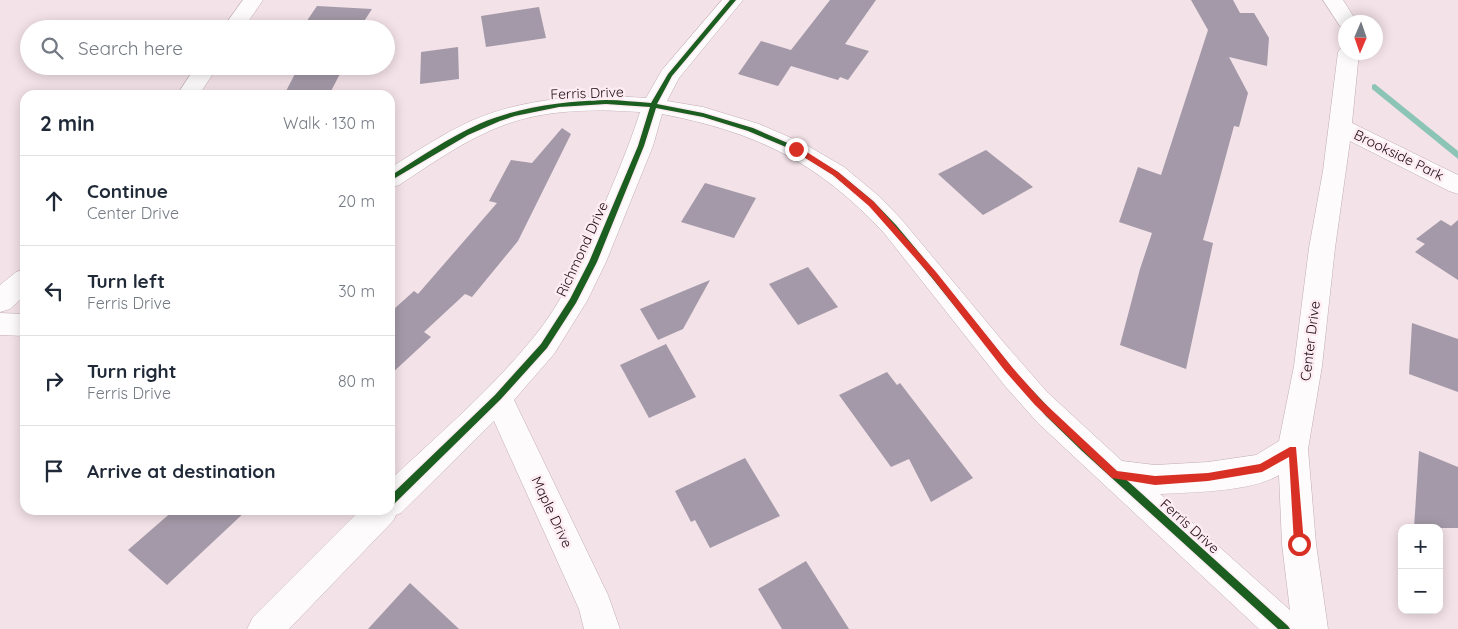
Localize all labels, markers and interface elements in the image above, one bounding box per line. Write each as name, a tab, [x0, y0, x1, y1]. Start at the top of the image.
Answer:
north arrow	[1338, 15, 1383, 60]
search box	[20, 20, 395, 75]
icon: search	[38, 34, 66, 62]
text: Search here	[78, 36, 183, 60]
street label: Ferris Drive	[550, 83, 624, 103]
text: 2 min	[40, 110, 95, 136]
text: Walk · 130 m	[283, 113, 375, 133]
street label: Brookside Park	[1351, 125, 1447, 185]
route end	[785, 138, 808, 161]
text: Continue	[87, 179, 168, 203]
icon: ahead	[40, 187, 68, 215]
text: 20 m	[338, 191, 375, 211]
street label: Richmond Drive	[552, 198, 612, 299]
text: Center Drive	[87, 203, 179, 223]
text: Turn left	[87, 269, 165, 293]
icon: left	[40, 277, 68, 305]
text: 30 m	[338, 281, 375, 301]
text: Ferris Drive	[87, 293, 171, 313]
street label: Center Drive	[1296, 300, 1324, 382]
text: Turn right	[87, 359, 176, 383]
icon: right	[40, 367, 68, 395]
text: 80 m	[338, 371, 375, 391]
text: Ferris Drive	[87, 383, 171, 403]
icon: arrive	[40, 457, 68, 485]
text: Arrive at destination	[87, 459, 276, 483]
street label: Maple Drive	[528, 473, 576, 551]
street label: Ferris Drive	[1157, 495, 1223, 557]
map controls	[1398, 524, 1443, 614]
button: +	[1398, 524, 1443, 569]
route start	[1288, 533, 1311, 556]
button: −	[1398, 569, 1443, 614]

